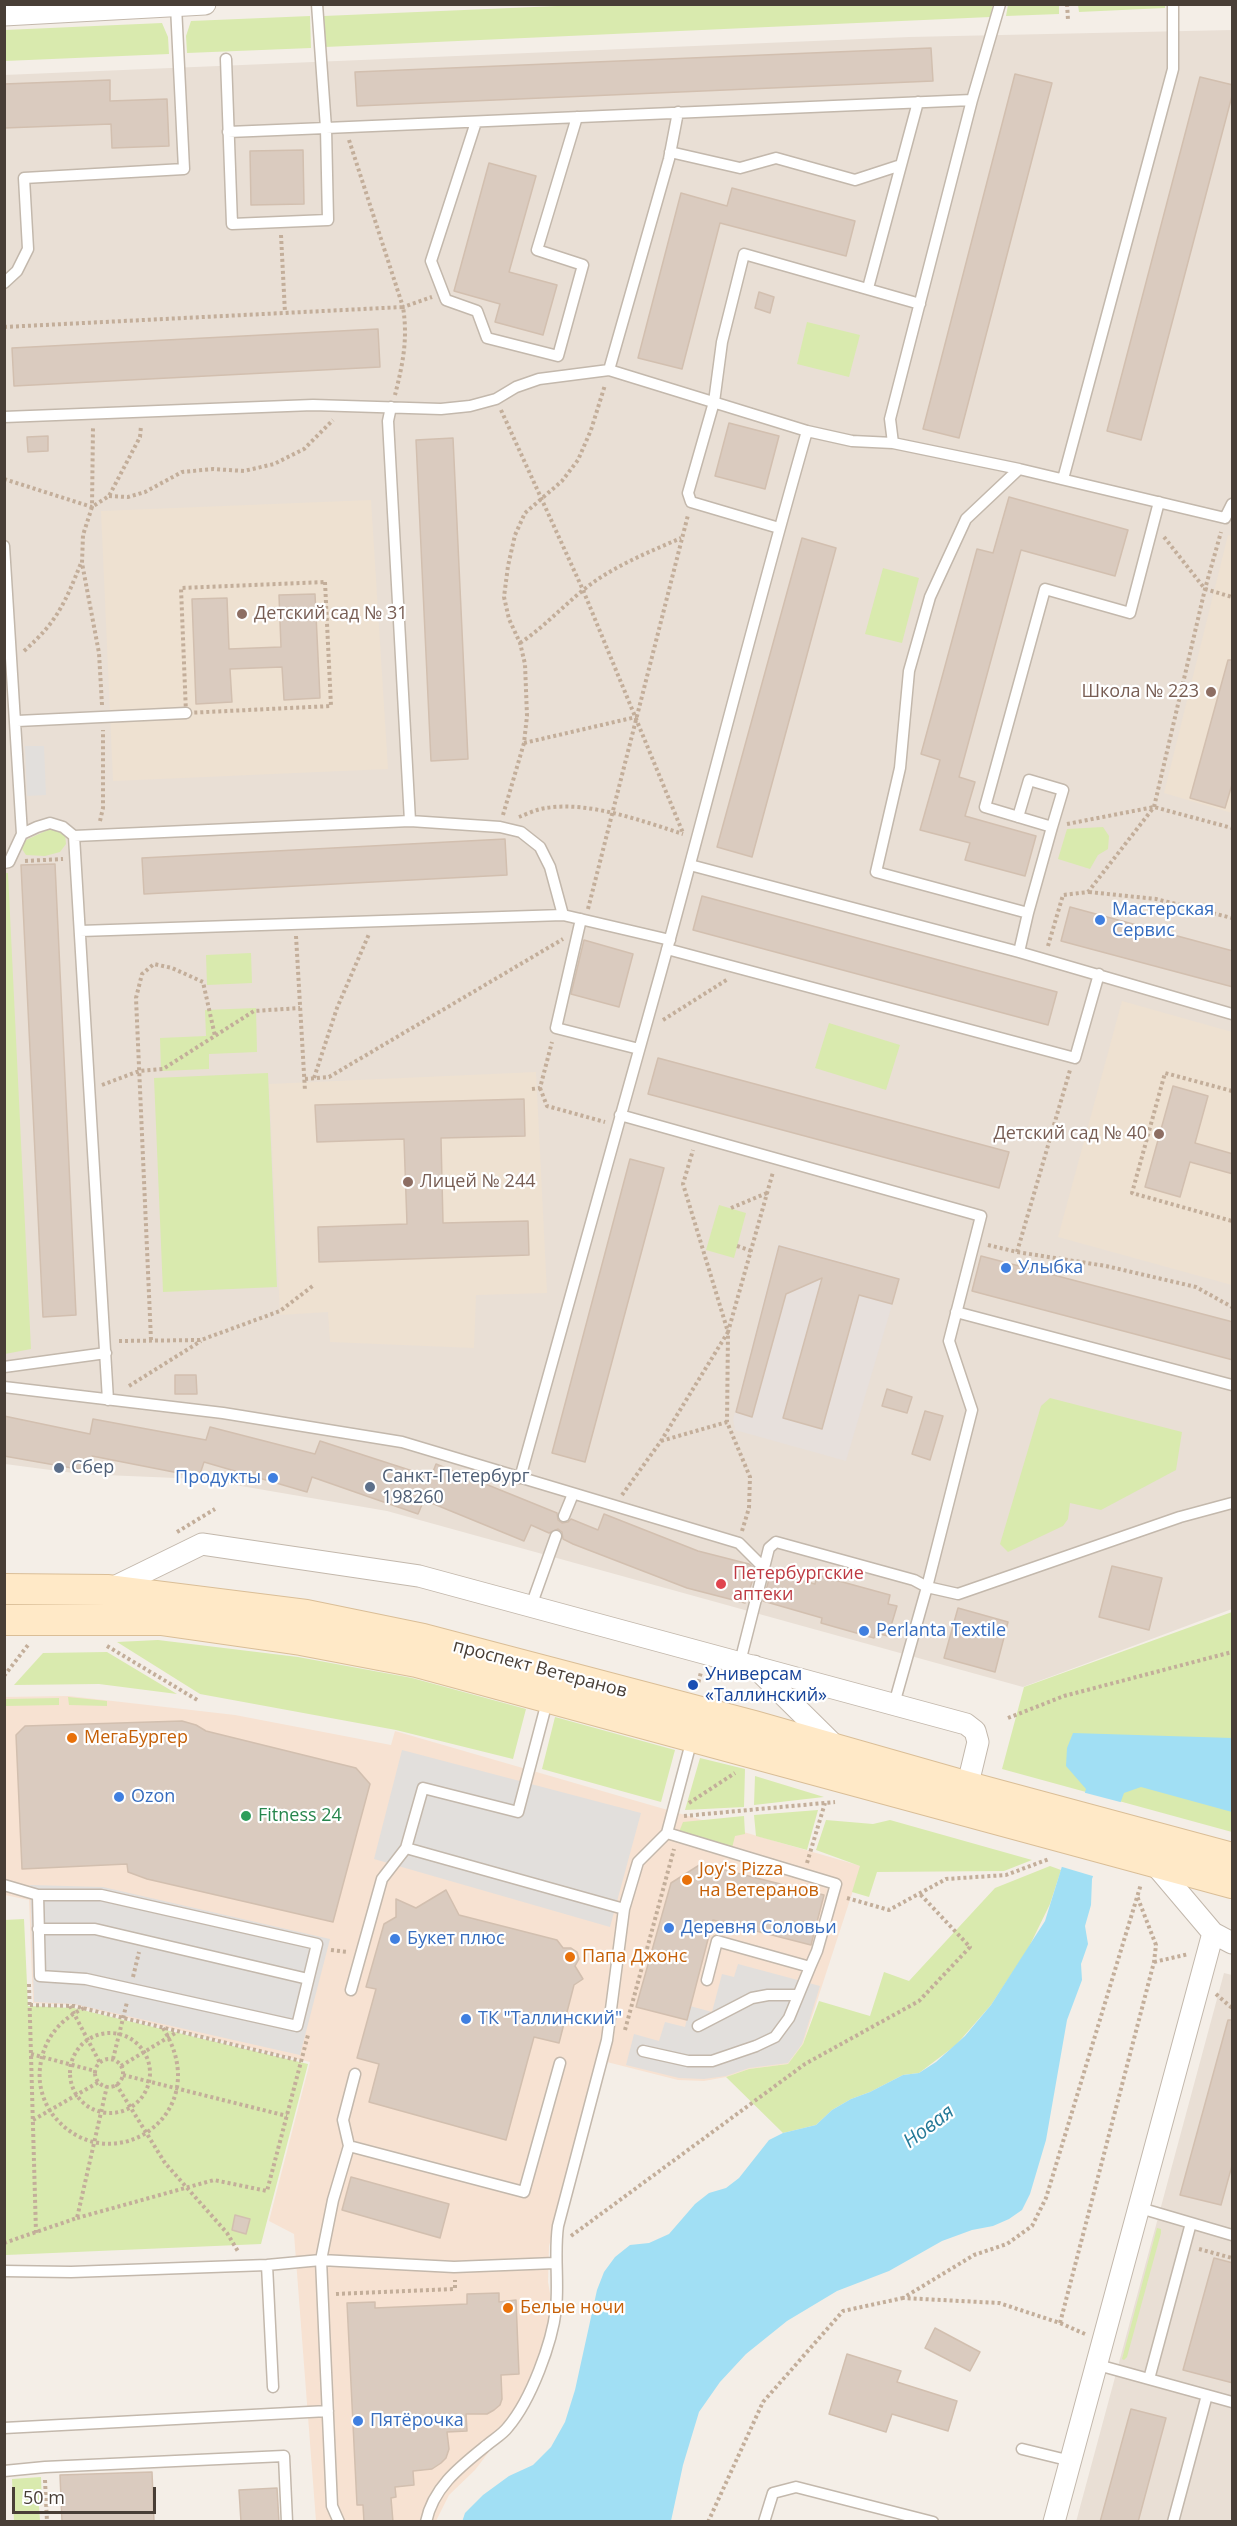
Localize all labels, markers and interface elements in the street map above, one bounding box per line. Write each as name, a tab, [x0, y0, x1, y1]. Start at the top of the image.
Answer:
place label: Детский сад № 31	[254, 603, 408, 625]
marker: Детский сад № 31	[235, 607, 249, 621]
place label: Школа № 223	[1081, 681, 1199, 703]
marker: Школа № 223	[1204, 685, 1218, 699]
place label: Мастерская Сервис	[1112, 899, 1214, 942]
marker: Мастерская Сервис	[1093, 913, 1107, 927]
place label: Детский сад № 40	[993, 1123, 1147, 1145]
marker: Детский сад № 40	[1152, 1127, 1166, 1141]
place label: Лицей № 244	[420, 1171, 535, 1193]
marker: Лицей № 244	[401, 1175, 415, 1189]
place label: Улыбка	[1018, 1257, 1083, 1279]
marker: Улыбка	[999, 1261, 1013, 1275]
place label: Сбер	[71, 1457, 114, 1479]
marker: Сбер	[52, 1461, 66, 1475]
place label: Санкт-Петербург 198260	[382, 1466, 530, 1508]
place label: Продукты	[175, 1467, 261, 1489]
marker: Продукты	[266, 1471, 280, 1485]
marker: Санкт-Петербург 198260	[363, 1480, 377, 1494]
place label: Петербургские аптеки	[733, 1563, 864, 1606]
marker: Петербургские аптеки	[714, 1577, 728, 1591]
place label: Perlanta Textile	[876, 1620, 1006, 1642]
marker: Perlanta Textile	[857, 1624, 871, 1638]
street label: проспект Ветеранов	[451, 1635, 629, 1703]
place label: Универсам «Таллинский»	[705, 1664, 827, 1706]
marker: Универсам «Таллинский»	[686, 1678, 700, 1692]
place label: МегаБургер	[84, 1727, 188, 1749]
marker: МегаБургер	[65, 1731, 79, 1745]
place label: Ozon	[131, 1786, 175, 1808]
marker: Ozon	[112, 1790, 126, 1804]
place label: Fitness 24	[258, 1805, 342, 1827]
marker: Fitness 24	[239, 1809, 253, 1823]
place label: Joy's Pizza на Ветеранов	[699, 1859, 819, 1902]
marker: Joy's Pizza на Ветеранов	[680, 1873, 694, 1887]
place label: Деревня Соловьи	[681, 1917, 837, 1939]
marker: Деревня Соловьи	[662, 1921, 676, 1935]
place label: Букет плюс	[407, 1928, 505, 1950]
marker: Букет плюс	[388, 1932, 402, 1946]
place label: Папа Джонс	[582, 1946, 687, 1968]
marker: Папа Джонс	[563, 1950, 577, 1964]
place label: ТК "Таллинский"	[478, 2008, 622, 2030]
marker: ТК "Таллинский"	[459, 2012, 473, 2026]
water label: Новая	[899, 2100, 959, 2154]
place label: Белые ночи	[520, 2297, 625, 2319]
marker: Белые ночи	[501, 2301, 515, 2315]
place label: Пятёрочка	[370, 2410, 464, 2432]
marker: Пятёрочка	[351, 2414, 365, 2428]
scale bar	[15, 2475, 159, 2513]
text: 50 m	[23, 2485, 65, 2509]

